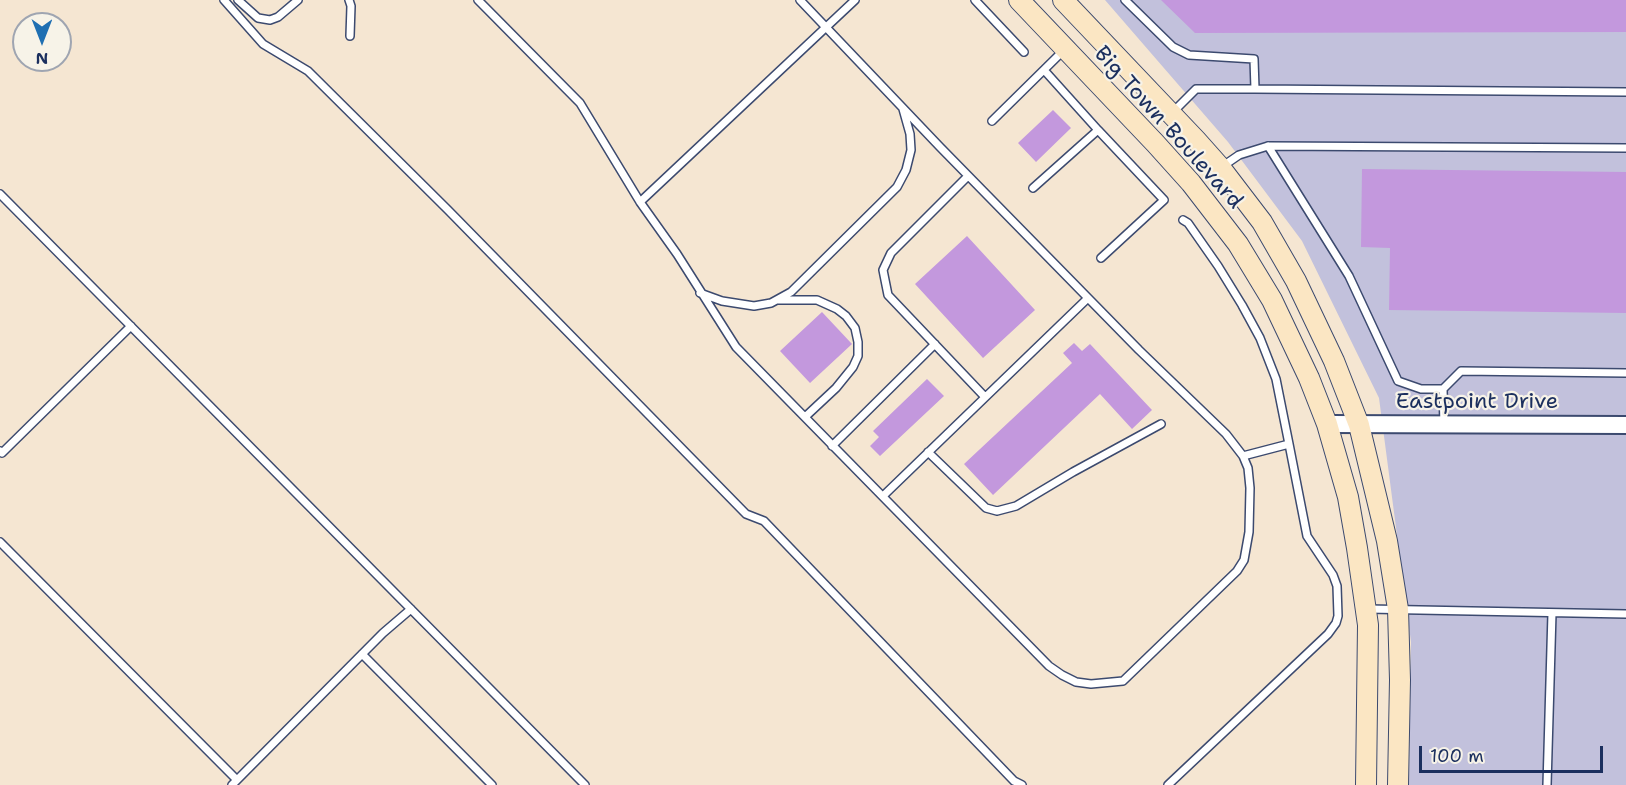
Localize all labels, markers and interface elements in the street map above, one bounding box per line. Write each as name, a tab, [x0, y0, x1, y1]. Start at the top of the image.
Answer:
north arrow	[12, 12, 72, 72]
street label: Big Town Boulevard	[1088, 41, 1248, 215]
text: N	[36, 48, 48, 69]
street label: Eastpoint Drive	[1396, 389, 1558, 415]
scale bar	[1422, 734, 1606, 772]
text: 100 m	[1430, 744, 1484, 768]

